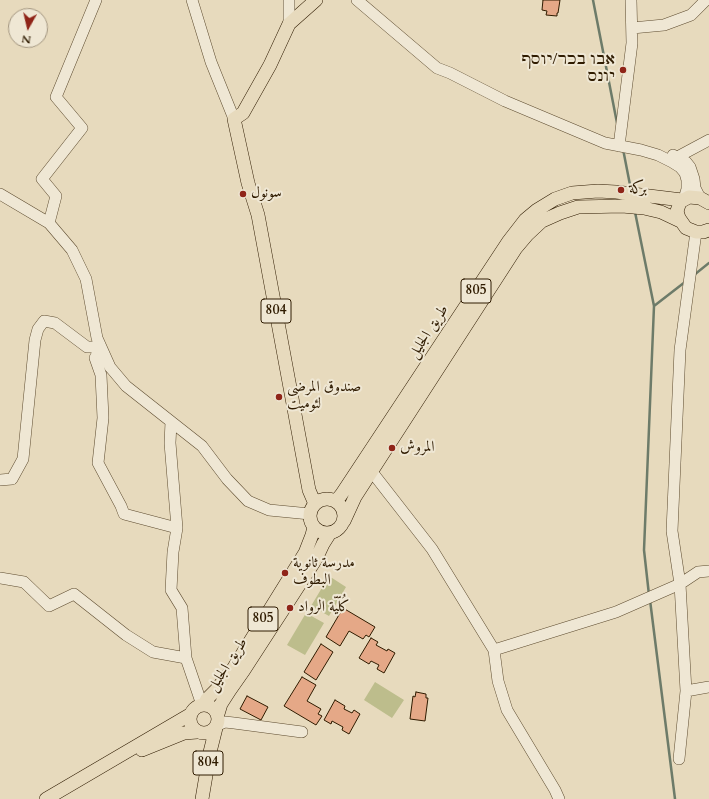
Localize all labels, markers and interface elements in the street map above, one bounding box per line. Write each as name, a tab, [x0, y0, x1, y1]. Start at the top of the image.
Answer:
north arrow	[8, 8, 48, 48]
text: N	[21, 31, 32, 47]
place label: אבו בכר/יוסף יונס	[522, 52, 615, 87]
marker: אבו בכר/יוסף יונס	[618, 65, 628, 75]
place label: بركة	[629, 181, 647, 199]
place label: سونول	[251, 185, 282, 203]
marker: بركة	[616, 185, 626, 195]
marker: سونول	[238, 189, 248, 199]
road number: 805	[461, 279, 491, 303]
road number: 804	[261, 299, 291, 323]
street label: طريق الجليل	[405, 302, 453, 362]
place label: صندوق المرضى لئوميت	[287, 379, 361, 414]
marker: صندوق المرضى لئوميت	[274, 392, 284, 402]
place label: المروش	[400, 439, 435, 457]
marker: المروش	[387, 443, 397, 453]
place label: مدرسة ثانوية البطوف	[293, 555, 355, 590]
marker: مدرسة ثانوية البطوف	[280, 568, 290, 578]
place label: كُلّيّة الرواد	[298, 599, 350, 617]
marker: كُلّيّة الرواد	[285, 603, 295, 613]
road number: 805	[248, 607, 278, 631]
street label: طريق الجليل	[204, 635, 252, 695]
road number: 804	[193, 751, 223, 775]

